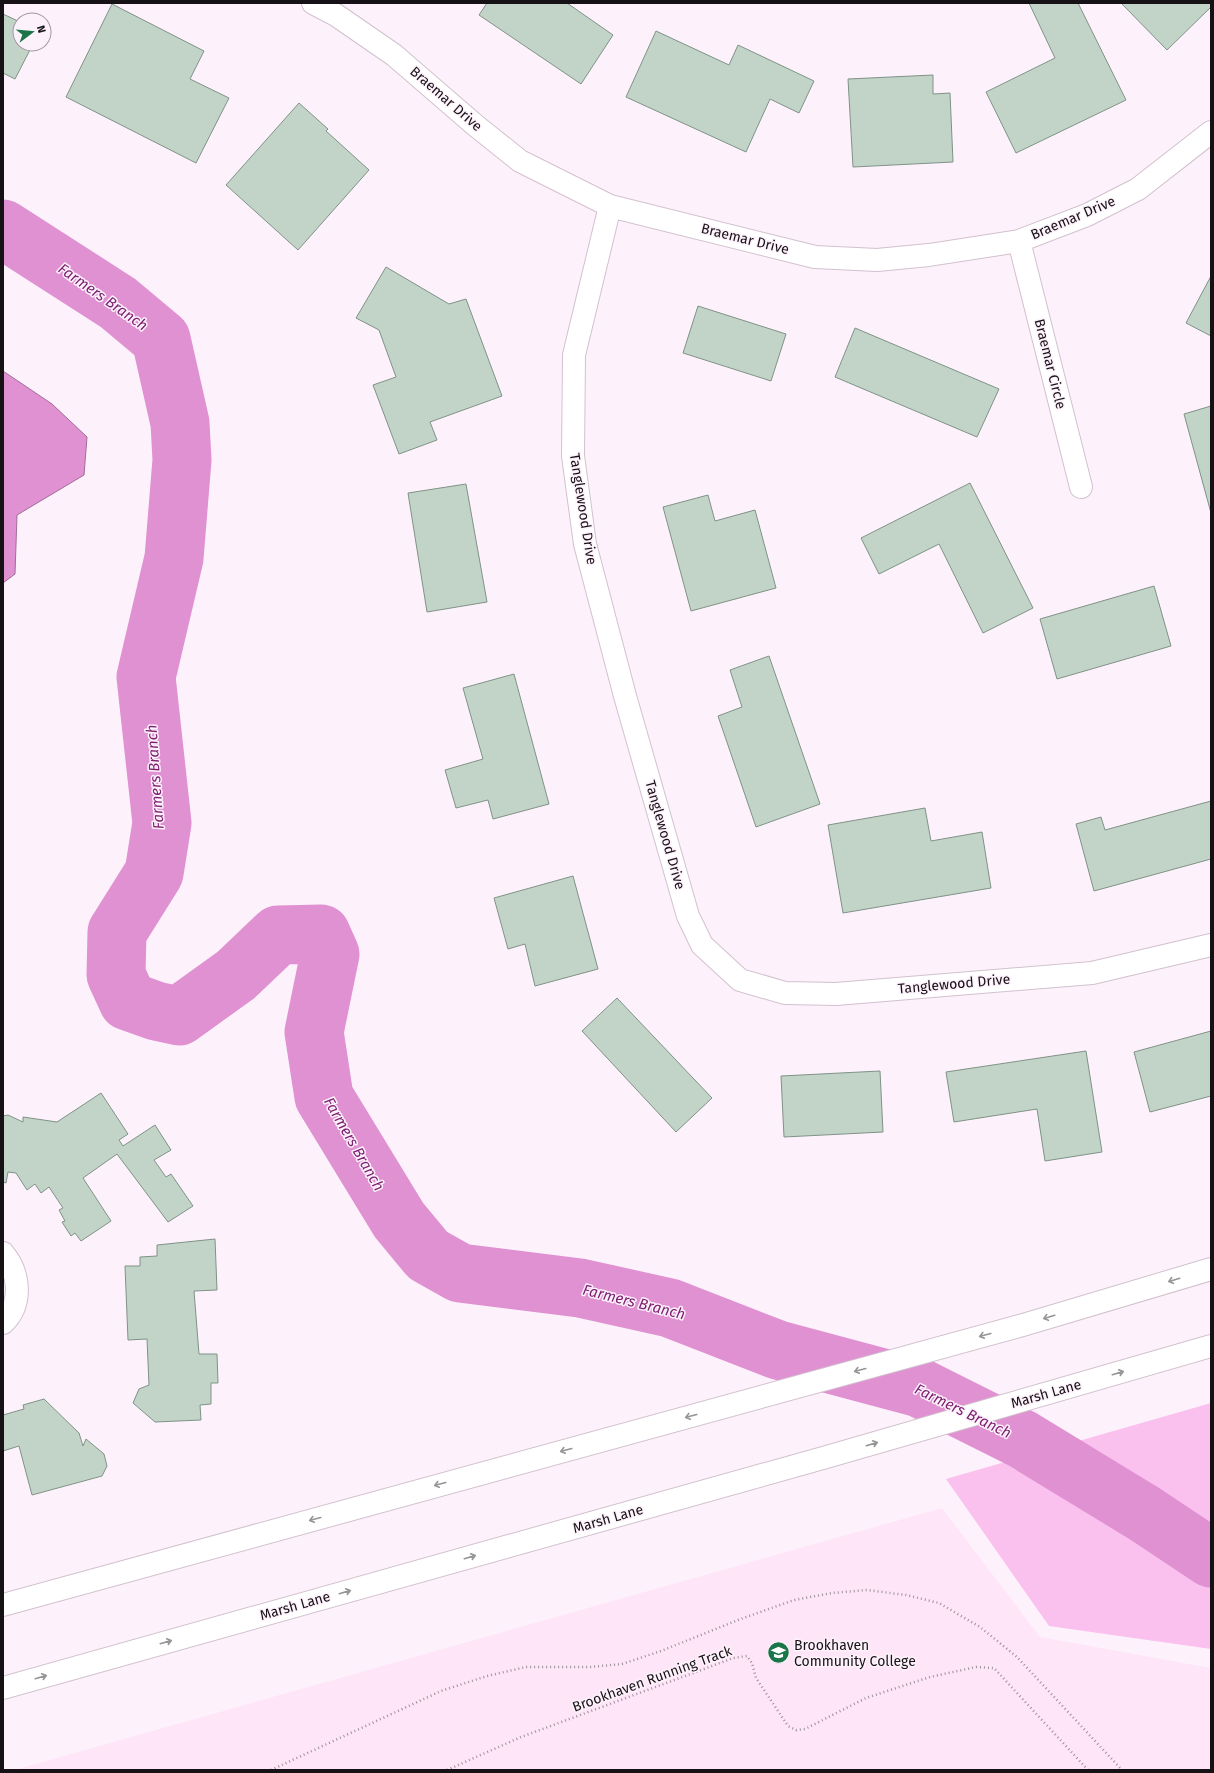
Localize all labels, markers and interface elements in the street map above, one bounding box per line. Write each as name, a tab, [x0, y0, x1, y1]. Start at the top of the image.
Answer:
north arrow	[12, 12, 52, 52]
text: N	[34, 24, 48, 35]
street label: Braemar Drive	[406, 63, 486, 135]
street label: Braemar Drive	[1028, 193, 1118, 243]
street label: Braemar Drive	[699, 220, 791, 258]
water label: Farmers Branch	[55, 259, 151, 335]
street label: Braemar Circle	[1031, 317, 1069, 411]
street label: Tanglewood Drive	[566, 452, 600, 566]
water label: Farmers Branch	[142, 724, 168, 830]
street label: Tanglewood Drive	[641, 779, 689, 891]
street label: Tanglewood Drive	[897, 971, 1011, 997]
water label: Farmers Branch	[320, 1094, 388, 1194]
one-way arrow	[1167, 1277, 1180, 1284]
water label: Farmers Branch	[581, 1281, 687, 1323]
one-way arrow	[1043, 1314, 1056, 1321]
one-way arrow	[979, 1332, 992, 1339]
one-way arrow	[854, 1366, 867, 1374]
one-way arrow	[1111, 1369, 1124, 1376]
street label: Marsh Lane	[1009, 1376, 1083, 1412]
water label: Farmers Branch	[912, 1380, 1014, 1442]
one-way arrow	[685, 1413, 698, 1420]
one-way arrow	[865, 1440, 878, 1447]
one-way arrow	[560, 1447, 573, 1454]
one-way arrow	[434, 1481, 447, 1489]
street label: Marsh Lane	[571, 1501, 645, 1537]
one-way arrow	[309, 1516, 322, 1523]
one-way arrow	[463, 1553, 476, 1560]
street label: Marsh Lane	[258, 1588, 332, 1624]
one-way arrow	[338, 1588, 351, 1595]
place label: Brookhaven Community College	[794, 1637, 916, 1670]
one-way arrow	[159, 1638, 172, 1645]
school or university icon: Brookhaven Community College	[765, 1640, 791, 1666]
street label: Brookhaven Running Track	[570, 1642, 735, 1716]
one-way arrow	[34, 1673, 47, 1680]

